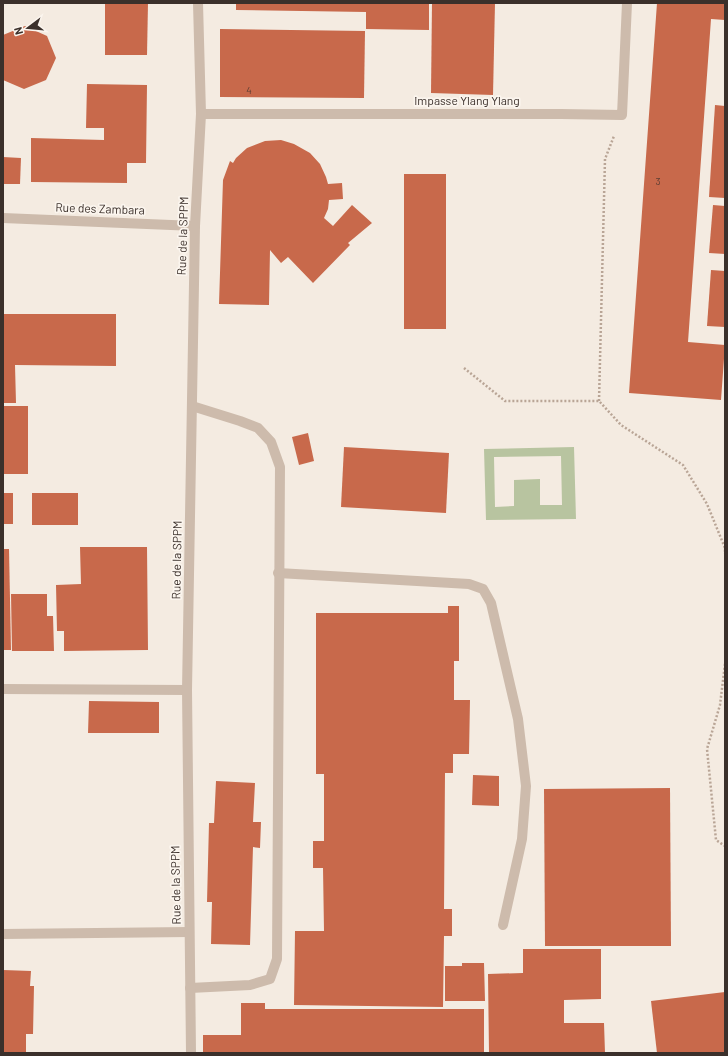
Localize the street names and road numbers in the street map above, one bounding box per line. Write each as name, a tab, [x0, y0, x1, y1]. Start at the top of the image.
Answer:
street label: Impasse Ylang Ylang	[414, 93, 520, 107]
street label: Rue de la SPPM	[174, 196, 190, 276]
street label: Rue des Zambara	[55, 199, 145, 217]
street label: Rue de la SPPM	[168, 520, 184, 600]
street label: Rue de la SPPM	[167, 845, 183, 925]

